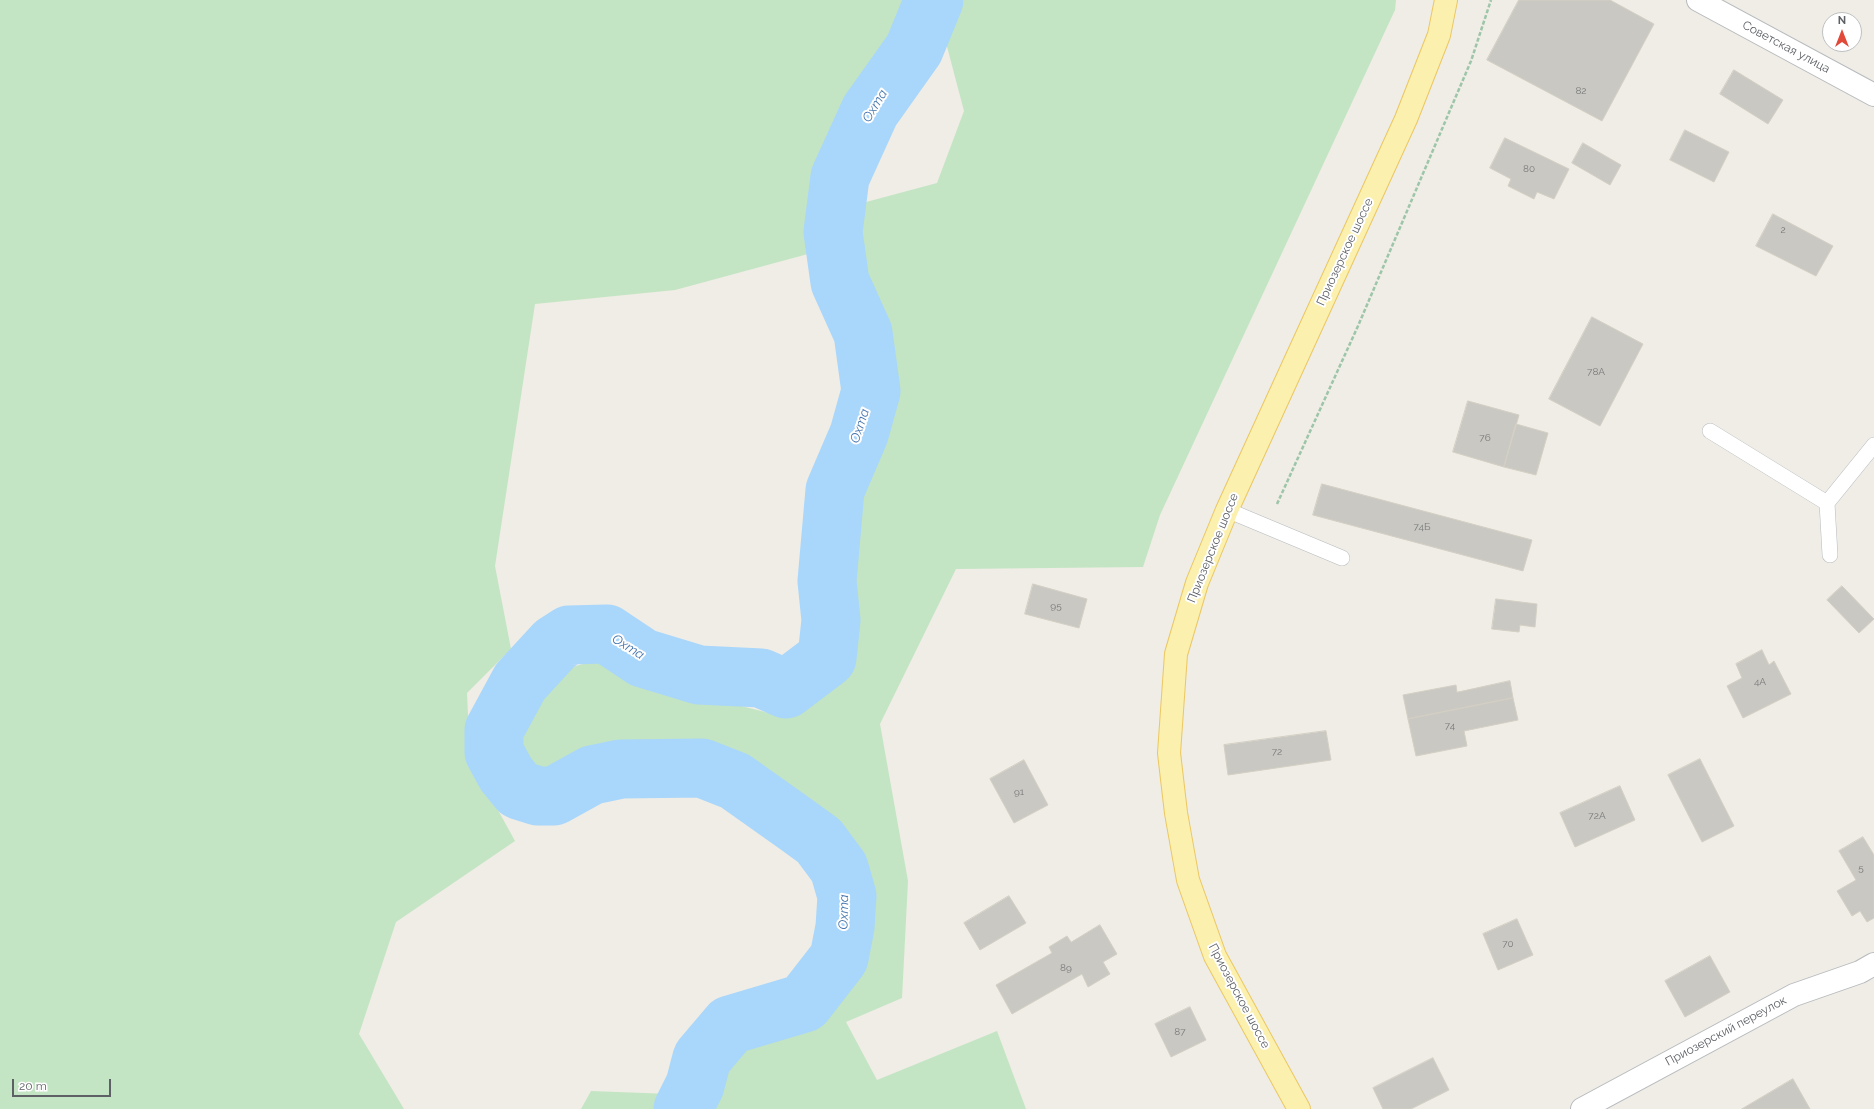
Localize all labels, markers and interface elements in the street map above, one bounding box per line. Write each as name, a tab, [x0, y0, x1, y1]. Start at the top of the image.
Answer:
north arrow	[1822, 12, 1862, 52]
text: N	[1838, 14, 1846, 27]
street label: Советская улица	[1740, 18, 1832, 76]
house number: 82	[1575, 85, 1587, 97]
water label: Охта	[859, 87, 891, 125]
house number: 80	[1523, 163, 1535, 175]
street label: Приозерское шоссе	[1314, 196, 1376, 308]
house number: 2	[1780, 224, 1786, 236]
house number: 78А	[1587, 366, 1605, 378]
water label: Охта	[847, 407, 873, 445]
house number: 76	[1479, 432, 1491, 444]
street label: Приозерское шоссе	[1184, 491, 1242, 605]
house number: 74Б	[1414, 521, 1430, 533]
house number: 95	[1050, 600, 1062, 612]
water label: Охта	[609, 631, 647, 663]
house number: 4А	[1754, 676, 1766, 688]
house number: 74	[1445, 720, 1455, 732]
house number: 72	[1272, 746, 1282, 758]
house number: 91	[1014, 786, 1024, 798]
house number: 72А	[1588, 810, 1606, 822]
house number: 5	[1858, 862, 1864, 874]
water label: Охта	[836, 894, 852, 930]
house number: 70	[1502, 938, 1514, 950]
street label: Приозерское шоссе	[1205, 941, 1273, 1051]
house number: 89	[1060, 962, 1072, 974]
street label: Приозерский переулок	[1663, 993, 1789, 1069]
house number: 87	[1174, 1026, 1186, 1038]
scale bar	[14, 1071, 113, 1097]
text: 20 m	[19, 1079, 47, 1093]

